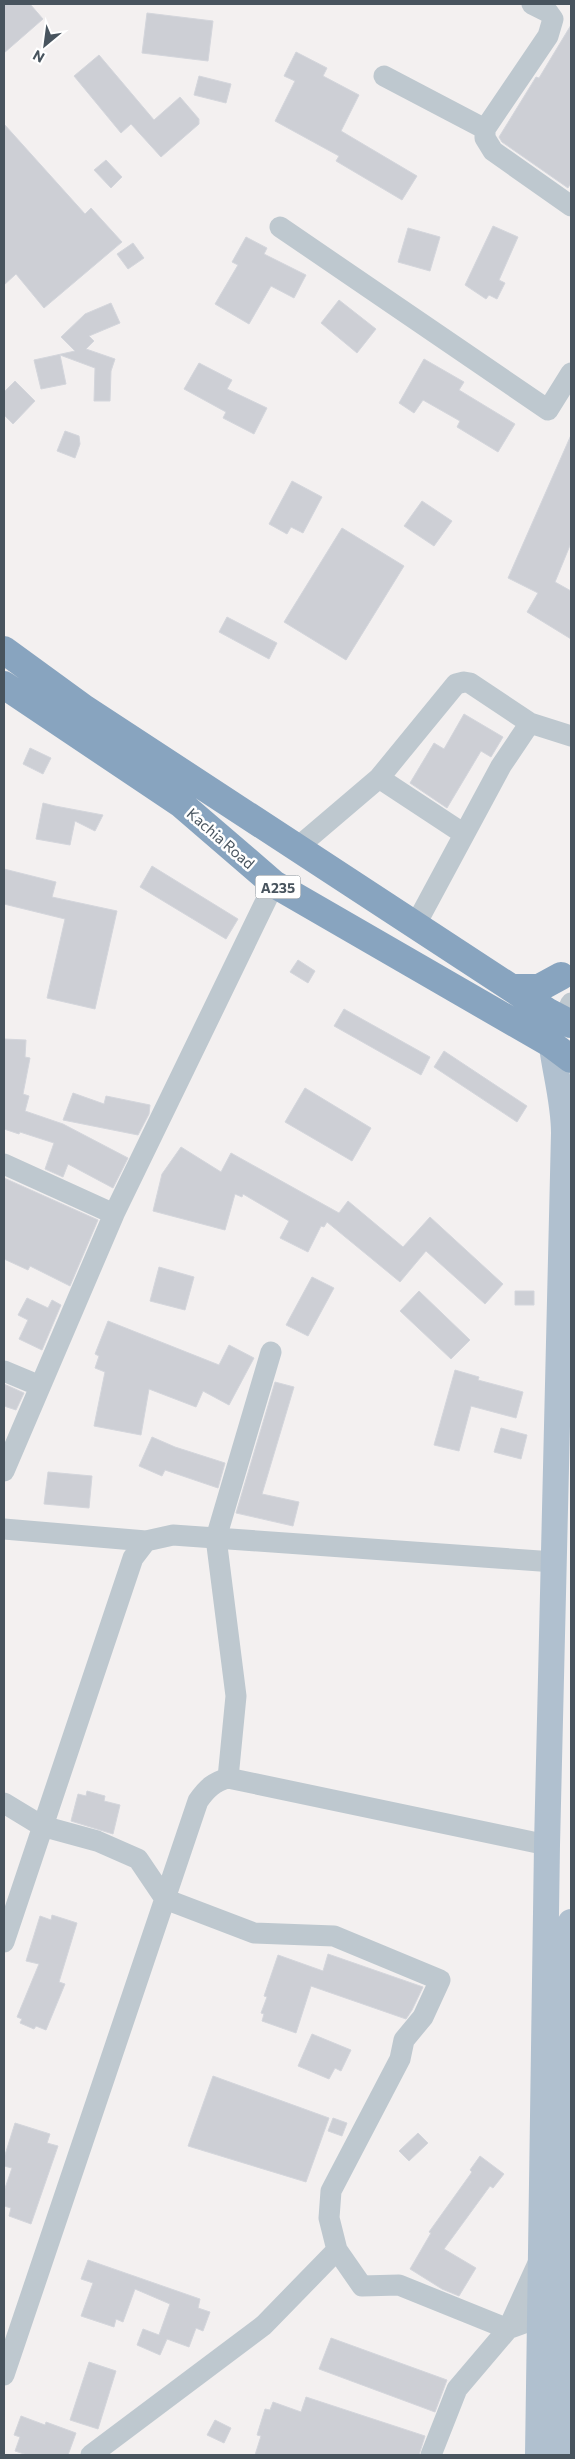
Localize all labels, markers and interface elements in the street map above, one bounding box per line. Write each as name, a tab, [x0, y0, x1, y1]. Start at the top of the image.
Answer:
north arrow	[20, 20, 70, 70]
text: N	[30, 47, 47, 67]
street label: Kachia Road	[184, 804, 258, 872]
road number: A235	[256, 876, 300, 899]

